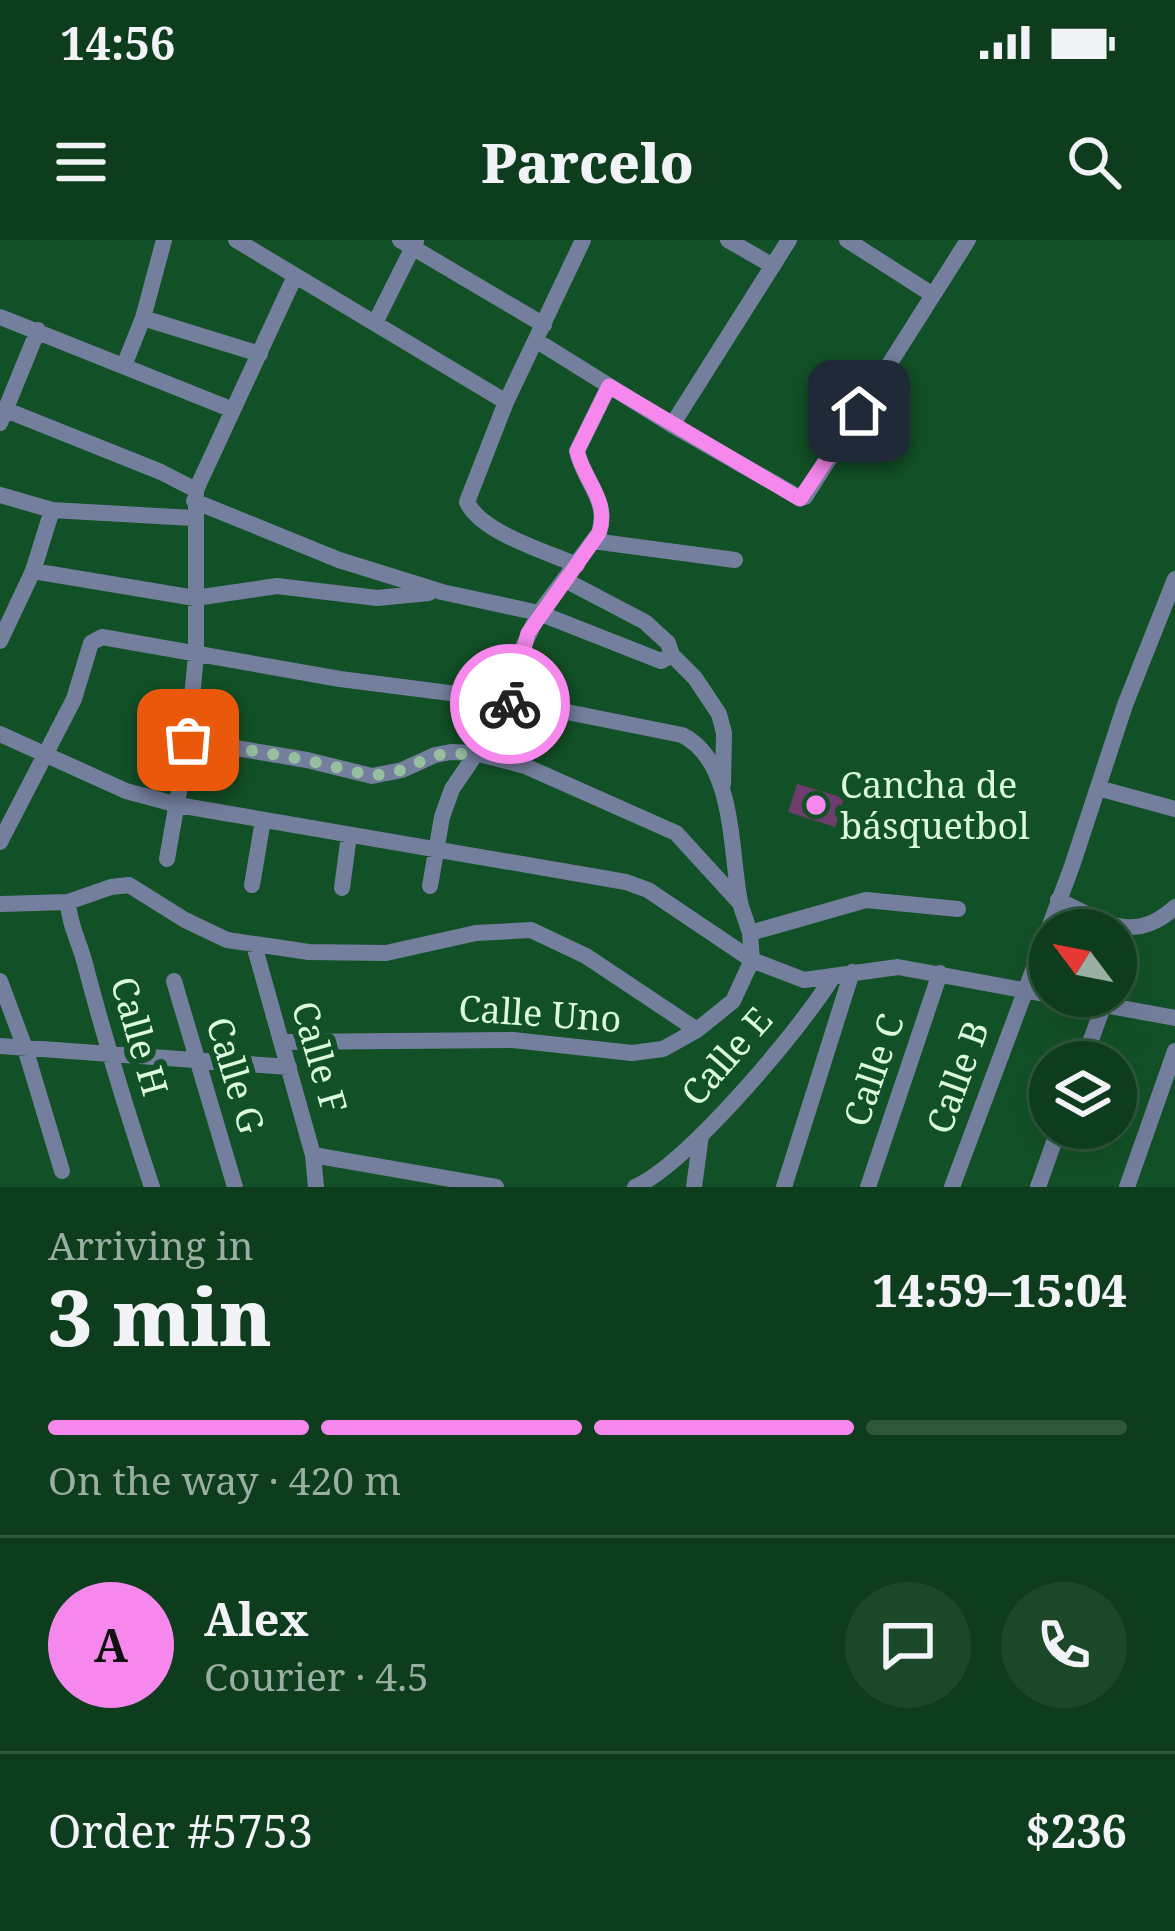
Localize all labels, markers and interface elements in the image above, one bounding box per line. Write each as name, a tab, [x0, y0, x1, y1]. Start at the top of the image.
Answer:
text: 14:56	[60, 12, 175, 73]
text: Parcelo	[481, 125, 694, 199]
icon: menu	[48, 129, 114, 195]
icon: search	[1061, 129, 1127, 195]
pin	[808, 360, 910, 462]
icon: home	[826, 378, 892, 444]
courier	[450, 644, 570, 764]
icon: bike	[477, 671, 543, 737]
pin	[137, 689, 239, 791]
icon: bag	[155, 707, 221, 773]
place label: Cancha de básquetbol	[840, 760, 1030, 850]
marker: Cancha de básquetbol	[803, 792, 829, 818]
north arrow	[1029, 909, 1137, 1017]
map controls	[1029, 909, 1137, 1149]
street label: Calle H	[100, 971, 180, 1101]
street label: Calle Uno	[457, 983, 623, 1043]
street label: Calle F	[281, 995, 359, 1119]
street label: Calle E	[670, 996, 782, 1116]
street label: Calle C	[831, 1007, 915, 1133]
street label: Calle G	[195, 1011, 277, 1139]
street label: Calle B	[914, 1014, 1000, 1140]
button: layers	[1029, 1041, 1137, 1149]
text: Arriving in	[48, 1218, 254, 1271]
text: 14:59–15:04	[872, 1259, 1127, 1320]
text: 3 min	[48, 1263, 272, 1369]
text: On the way · 420 m	[48, 1453, 401, 1506]
button: chat	[845, 1582, 971, 1708]
button: phone	[1001, 1582, 1127, 1708]
text: Alex	[204, 1588, 309, 1649]
text: A	[94, 1614, 128, 1675]
text: Courier · 4.5	[204, 1649, 429, 1702]
text: Order #5753	[48, 1800, 313, 1861]
text: $236	[1025, 1800, 1127, 1861]

